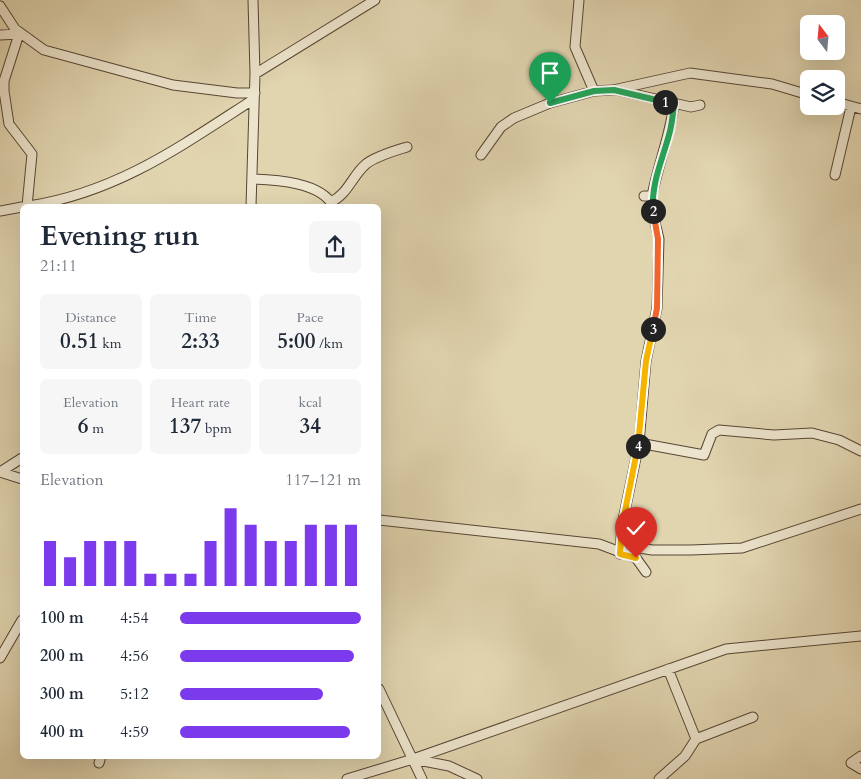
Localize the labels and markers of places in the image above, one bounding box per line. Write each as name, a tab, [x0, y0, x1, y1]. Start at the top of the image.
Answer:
pin	[529, 52, 571, 103]
pin: 1	[652, 90, 678, 114]
pin: 2	[640, 198, 666, 224]
pin: 3	[640, 316, 666, 342]
pin: 4	[626, 434, 650, 458]
pin	[615, 507, 657, 558]

